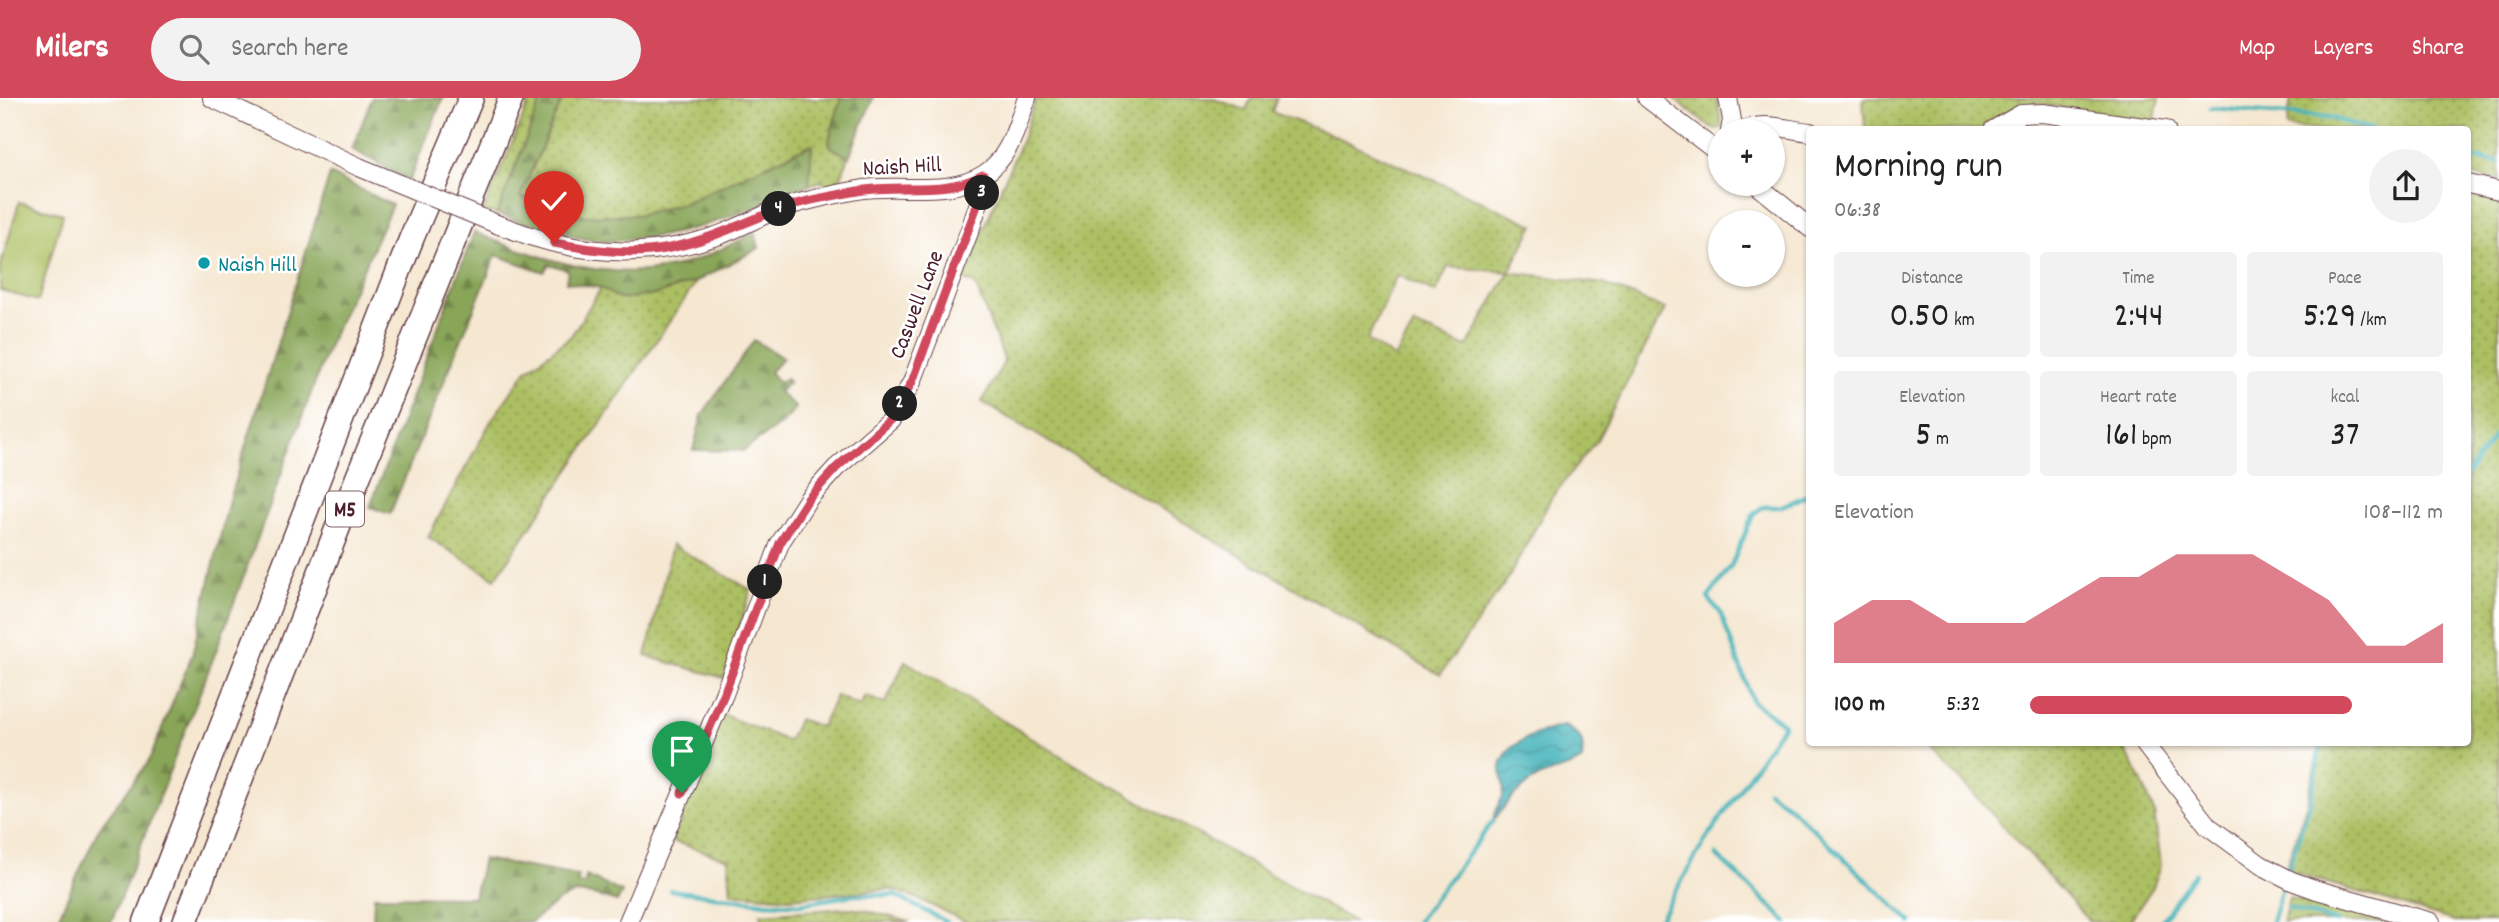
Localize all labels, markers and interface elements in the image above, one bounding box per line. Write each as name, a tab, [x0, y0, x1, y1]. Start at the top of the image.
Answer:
search box	[151, 18, 641, 81]
text: Milers	[35, 26, 109, 73]
icon: search	[175, 30, 213, 68]
text: Search here	[231, 31, 348, 68]
text: Map	[2239, 32, 2275, 66]
text: Layers	[2313, 32, 2374, 66]
text: Share	[2412, 32, 2464, 66]
map controls	[1708, 119, 1785, 287]
button: +	[1708, 119, 1785, 196]
text: Morning run	[1834, 141, 2003, 196]
button: share	[2369, 149, 2443, 223]
street label: Naish Hill	[862, 150, 943, 187]
pin	[524, 171, 584, 243]
pin: 3	[964, 176, 1000, 210]
text: 3	[977, 179, 986, 206]
icon: check	[535, 182, 573, 220]
pin: 4	[762, 192, 796, 226]
text: 4	[775, 195, 782, 222]
text: 06:38	[1834, 195, 1881, 228]
button: −	[1708, 210, 1785, 287]
street label: Caswell Lane	[882, 246, 954, 364]
place label: Naish Hill	[218, 250, 297, 283]
marker: Naish Hill	[196, 255, 212, 271]
text: Distance	[1901, 266, 1963, 293]
text: Time	[2122, 266, 2155, 293]
text: Pace	[2328, 266, 2362, 293]
text: 0.50	[1889, 293, 1950, 343]
text: 2:44	[2113, 293, 2164, 343]
text: 5:29	[2303, 293, 2356, 343]
text: km	[1950, 308, 1975, 335]
text: /km	[2356, 308, 2387, 335]
text: Elevation	[1899, 385, 1965, 412]
text: Heart rate	[2100, 385, 2177, 412]
text: kcal	[2330, 385, 2359, 412]
pin: 2	[883, 386, 918, 422]
text: 2	[895, 390, 904, 417]
text: 5	[1915, 412, 1932, 462]
text: 161	[2105, 412, 2138, 462]
text: 37	[2330, 412, 2359, 462]
text: m	[1932, 427, 1949, 454]
text: bpm	[2138, 427, 2172, 454]
road number: M5	[326, 492, 364, 526]
text: Elevation	[1834, 497, 1914, 530]
text: 108–112 m	[2364, 497, 2443, 530]
pin: 1	[748, 564, 782, 600]
text: 1	[762, 568, 767, 595]
text: 100 m	[1834, 689, 1885, 722]
text: 5:32	[1946, 689, 1981, 722]
pin	[652, 721, 712, 793]
icon: arrive	[663, 732, 701, 770]

